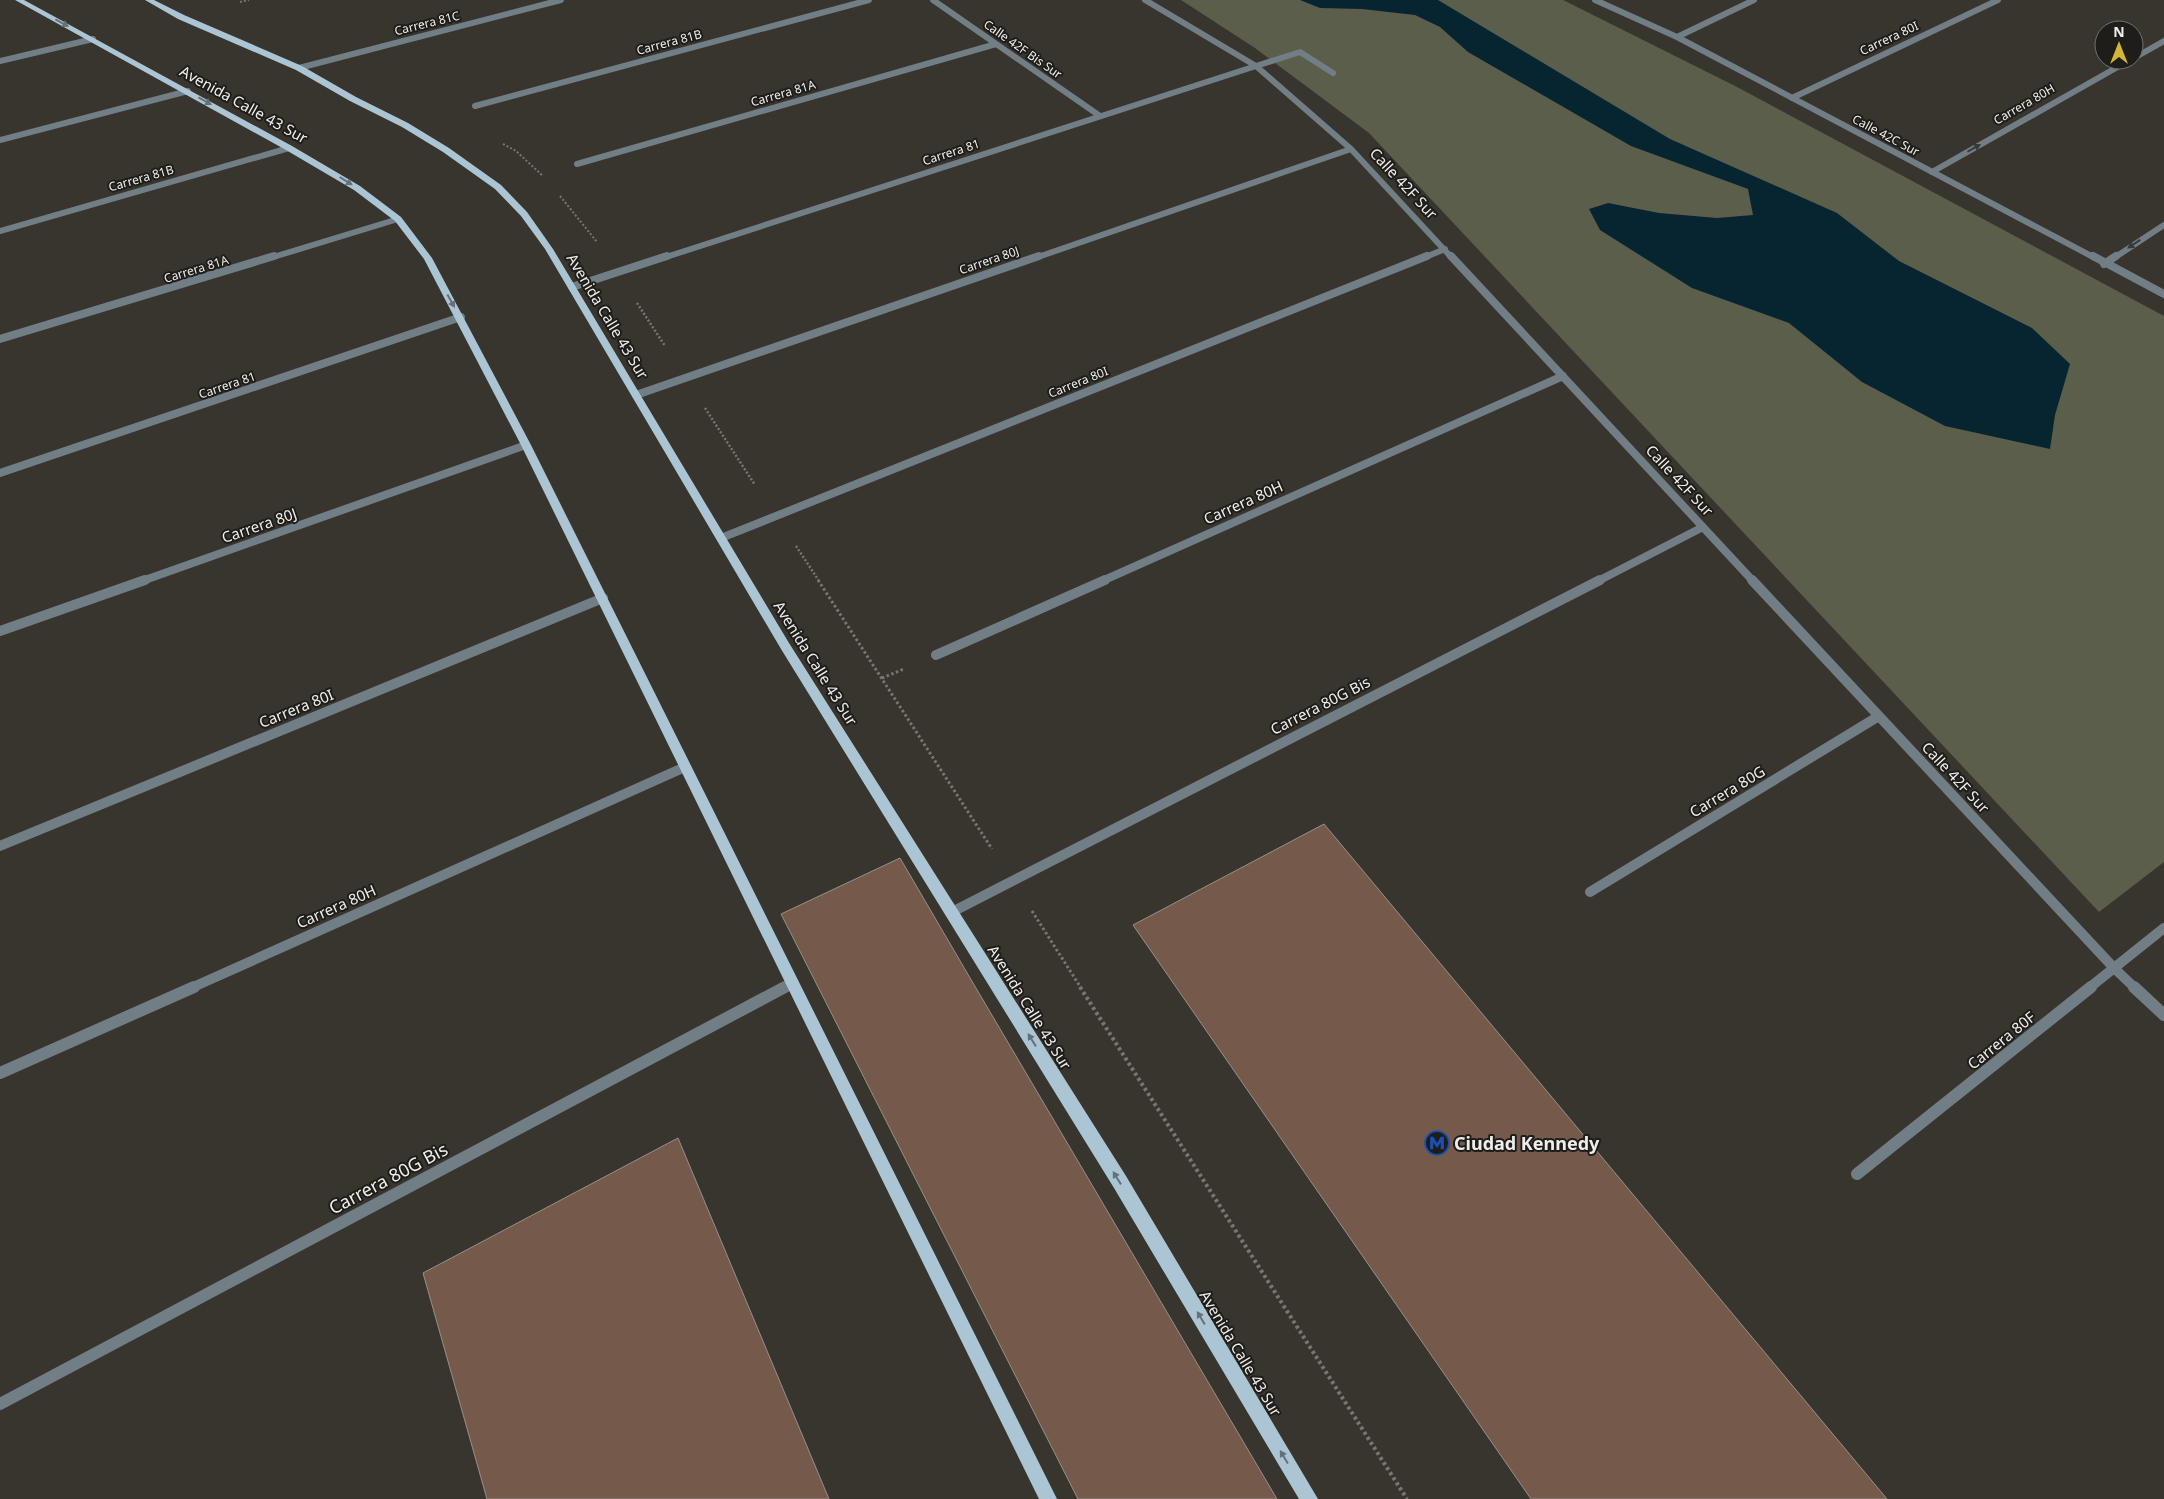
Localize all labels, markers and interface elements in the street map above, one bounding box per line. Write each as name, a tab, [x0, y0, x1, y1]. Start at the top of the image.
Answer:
street label: Carrera 81C	[393, 7, 462, 39]
street label: Calle 42F Bis Sur	[980, 16, 1066, 82]
street label: Carrera 80I	[1857, 17, 1921, 59]
one-way arrow	[55, 19, 69, 27]
north arrow	[2094, 20, 2144, 70]
text: N	[2113, 22, 2125, 41]
street label: Carrera 81B	[635, 25, 704, 59]
street label: Avenida Calle 43 Sur	[177, 61, 311, 147]
street label: Carrera 81A	[749, 76, 818, 110]
street label: Carrera 80H	[1990, 80, 2058, 128]
one-way arrow	[197, 97, 212, 105]
street label: Calle 42C Sur	[1849, 110, 1923, 160]
street label: Carrera 81	[920, 135, 982, 169]
street label: Calle 42F Sur	[1366, 143, 1442, 223]
one-way arrow	[1968, 144, 1981, 153]
street label: Carrera 81B	[107, 161, 176, 195]
one-way arrow	[339, 177, 352, 186]
one-way arrow	[2128, 239, 2141, 249]
street label: Carrera 80J	[957, 242, 1021, 278]
street label: Avenida Calle 43 Sur	[563, 250, 653, 382]
street label: Carrera 81A	[162, 251, 231, 287]
one-way arrow	[447, 294, 456, 308]
street label: Carrera 80I	[1046, 362, 1110, 402]
street label: Carrera 81	[196, 367, 258, 403]
street label: Calle 42F Sur	[1642, 440, 1718, 520]
street label: Carrera 80H	[1200, 476, 1286, 528]
street label: Carrera 80J	[219, 503, 299, 547]
street label: Avenida Calle 43 Sur	[770, 597, 862, 729]
street label: Carrera 80G Bis	[1267, 671, 1373, 739]
street label: Carrera 80I	[256, 684, 336, 732]
street label: Calle 42F Sur	[1918, 737, 1994, 817]
street label: Carrera 80G	[1686, 761, 1768, 821]
street label: Carrera 80H	[293, 880, 379, 932]
street label: Avenida Calle 43 Sur	[984, 941, 1076, 1073]
street label: Carrera 80F	[1963, 1006, 2039, 1073]
one-way arrow	[1027, 1034, 1036, 1047]
metro station icon: Ciudad Kennedy	[1424, 1130, 1450, 1156]
place label: Ciudad Kennedy	[1454, 1131, 1600, 1155]
street label: Carrera 80G Bis	[324, 1137, 452, 1219]
one-way arrow	[1113, 1172, 1122, 1185]
street label: Avenida Calle 43 Sur	[1196, 1287, 1286, 1419]
one-way arrow	[1196, 1311, 1205, 1324]
one-way arrow	[1280, 1451, 1289, 1464]

